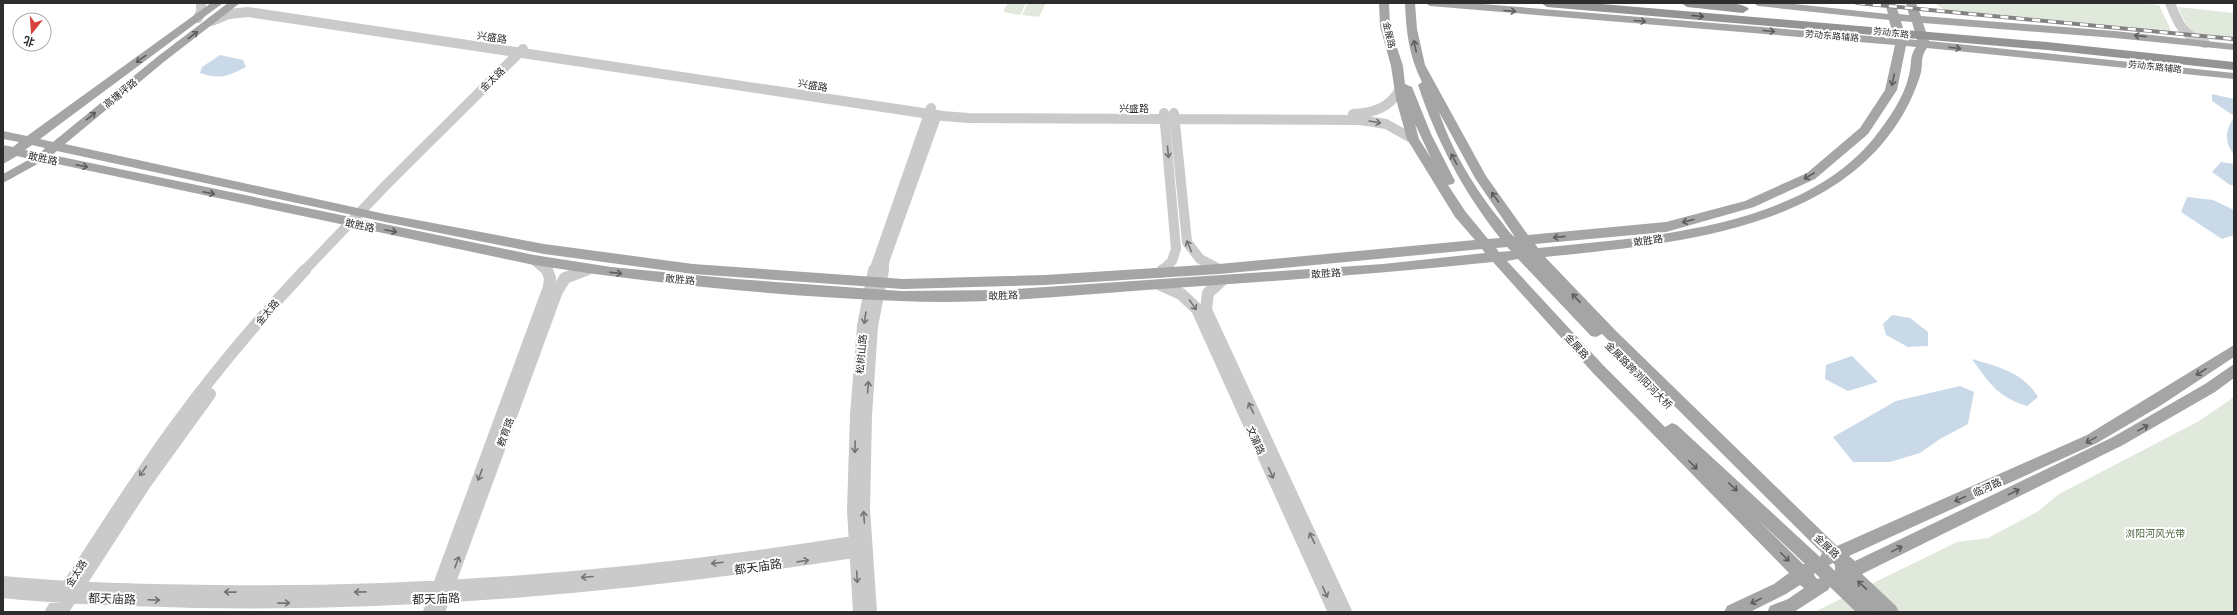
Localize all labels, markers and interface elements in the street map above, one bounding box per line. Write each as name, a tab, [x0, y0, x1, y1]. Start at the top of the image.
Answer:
one-way arrow	[1503, 7, 1516, 14]
north arrow	[12, 12, 52, 52]
one-way arrow	[1691, 12, 1704, 20]
one-way arrow	[1633, 17, 1646, 25]
street label: 金展路	[1381, 20, 1398, 49]
street label: 劳动东路	[1873, 25, 1910, 40]
one-way arrow	[1762, 28, 1775, 35]
street label: 劳动东路辅路	[1805, 28, 1859, 43]
street label: 兴盛路	[476, 29, 508, 46]
one-way arrow	[187, 31, 198, 39]
text: 北	[22, 33, 36, 50]
one-way arrow	[2134, 33, 2147, 40]
one-way arrow	[1410, 40, 1418, 53]
one-way arrow	[1948, 44, 1961, 51]
one-way arrow	[136, 55, 147, 63]
street label: 劳动东路辅路	[2128, 58, 2182, 75]
street label: 金太路	[477, 64, 508, 94]
one-way arrow	[1888, 73, 1896, 86]
street label: 高塘坪路	[101, 76, 140, 111]
street label: 兴盛路	[797, 77, 829, 94]
street label: 兴盛路	[1119, 102, 1149, 115]
one-way arrow	[86, 112, 97, 121]
one-way arrow	[1368, 118, 1381, 126]
one-way arrow	[1164, 145, 1171, 158]
street label: 敢胜路	[27, 149, 59, 168]
one-way arrow	[1450, 153, 1457, 165]
one-way arrow	[75, 162, 88, 170]
one-way arrow	[1803, 172, 1815, 180]
one-way arrow	[203, 189, 216, 197]
one-way arrow	[1491, 191, 1499, 202]
street label: 敢胜路	[344, 216, 376, 235]
one-way arrow	[1682, 218, 1695, 225]
one-way arrow	[385, 227, 398, 235]
street label: 敢胜路	[1632, 232, 1664, 249]
one-way arrow	[1553, 233, 1566, 241]
one-way arrow	[1185, 240, 1192, 252]
street label: 敢胜路	[1311, 266, 1341, 281]
one-way arrow	[609, 269, 622, 277]
street label: 敢胜路	[664, 272, 695, 287]
street label: 敢胜路	[988, 288, 1018, 303]
one-way arrow	[1572, 293, 1581, 303]
street label: 金太路	[253, 297, 282, 328]
one-way arrow	[1189, 299, 1197, 310]
one-way arrow	[861, 311, 869, 324]
street label: 金展路	[1562, 331, 1592, 362]
street label: 松树山路	[853, 334, 870, 375]
street label: 金展路跨浏阳河大桥	[1602, 339, 1675, 412]
one-way arrow	[2196, 367, 2207, 376]
one-way arrow	[864, 381, 871, 394]
one-way arrow	[1247, 402, 1255, 414]
street label: 教育路	[494, 416, 517, 448]
one-way arrow	[2137, 423, 2149, 431]
street label: 文蒲路	[1244, 424, 1268, 457]
one-way arrow	[2085, 436, 2097, 444]
one-way arrow	[851, 440, 859, 453]
one-way arrow	[1688, 460, 1698, 470]
one-way arrow	[139, 465, 147, 476]
one-way arrow	[1268, 467, 1275, 479]
one-way arrow	[475, 469, 483, 481]
street label: 临河路	[1971, 475, 2004, 499]
one-way arrow	[1728, 482, 1738, 492]
one-way arrow	[2007, 488, 2019, 495]
one-way arrow	[1954, 496, 1966, 503]
one-way arrow	[861, 511, 868, 524]
park label: 浏阳河风光带	[2125, 527, 2185, 540]
street label: 金展路	[1811, 531, 1842, 561]
one-way arrow	[1308, 533, 1315, 545]
one-way arrow	[1891, 545, 1903, 552]
one-way arrow	[1780, 552, 1790, 562]
street label: 都天庙路	[733, 556, 783, 577]
street label: 金太路	[63, 557, 90, 589]
one-way arrow	[454, 557, 462, 569]
one-way arrow	[796, 557, 809, 565]
one-way arrow	[710, 559, 723, 566]
one-way arrow	[853, 570, 860, 583]
one-way arrow	[581, 574, 594, 581]
one-way arrow	[1857, 581, 1867, 590]
one-way arrow	[1322, 585, 1329, 597]
one-way arrow	[224, 588, 237, 596]
one-way arrow	[354, 588, 367, 595]
street label: 都天庙路	[88, 590, 136, 607]
street label: 都天庙路	[412, 590, 460, 607]
one-way arrow	[147, 597, 160, 604]
one-way arrow	[1750, 598, 1762, 605]
one-way arrow	[277, 599, 290, 607]

